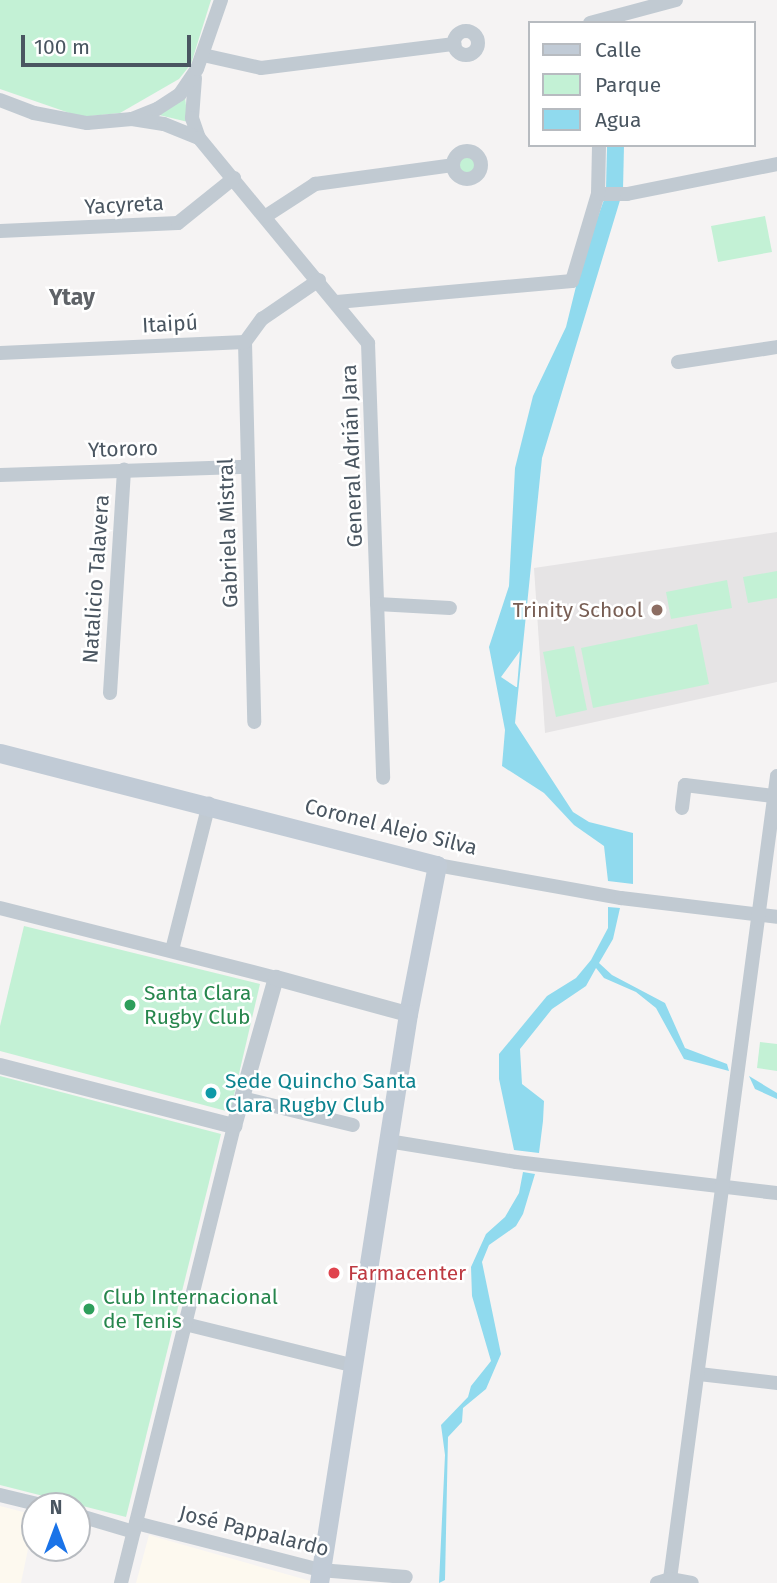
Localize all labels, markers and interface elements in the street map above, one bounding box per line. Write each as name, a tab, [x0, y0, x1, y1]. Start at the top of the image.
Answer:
scale bar	[24, 21, 194, 65]
legend	[528, 21, 756, 147]
text: 100 m	[34, 34, 90, 60]
text: Calle	[595, 37, 641, 63]
text: Parque	[595, 72, 661, 98]
text: Agua	[595, 107, 641, 133]
street label: Yacyreta	[84, 190, 164, 220]
district label: Ytay	[49, 283, 95, 311]
street label: Itaipú	[142, 310, 198, 338]
street label: General Adrián Jara	[336, 364, 368, 548]
street label: Ytororo	[88, 435, 158, 463]
street label: Gabriela Mistral	[213, 458, 243, 608]
street label: Natalicio Talavera	[78, 494, 114, 664]
place label: Trinity School	[513, 597, 643, 623]
marker: Trinity School	[649, 602, 665, 618]
street label: Coronel Alejo Silva	[302, 793, 480, 861]
place label: Santa Clara Rugby Club	[144, 980, 251, 1030]
marker: Santa Clara Rugby Club	[122, 997, 138, 1013]
place label: Sede Quincho Santa Clara Rugby Club	[225, 1068, 417, 1118]
marker: Sede Quincho Santa Clara Rugby Club	[203, 1085, 219, 1101]
place label: Farmacenter	[348, 1260, 466, 1286]
marker: Farmacenter	[326, 1265, 342, 1281]
place label: Club Internacional de Tenis	[103, 1284, 278, 1334]
marker: Club Internacional de Tenis	[81, 1301, 97, 1317]
north arrow	[21, 1492, 91, 1562]
text: N	[50, 1496, 62, 1519]
street label: José Pappalardo	[176, 1500, 332, 1562]

